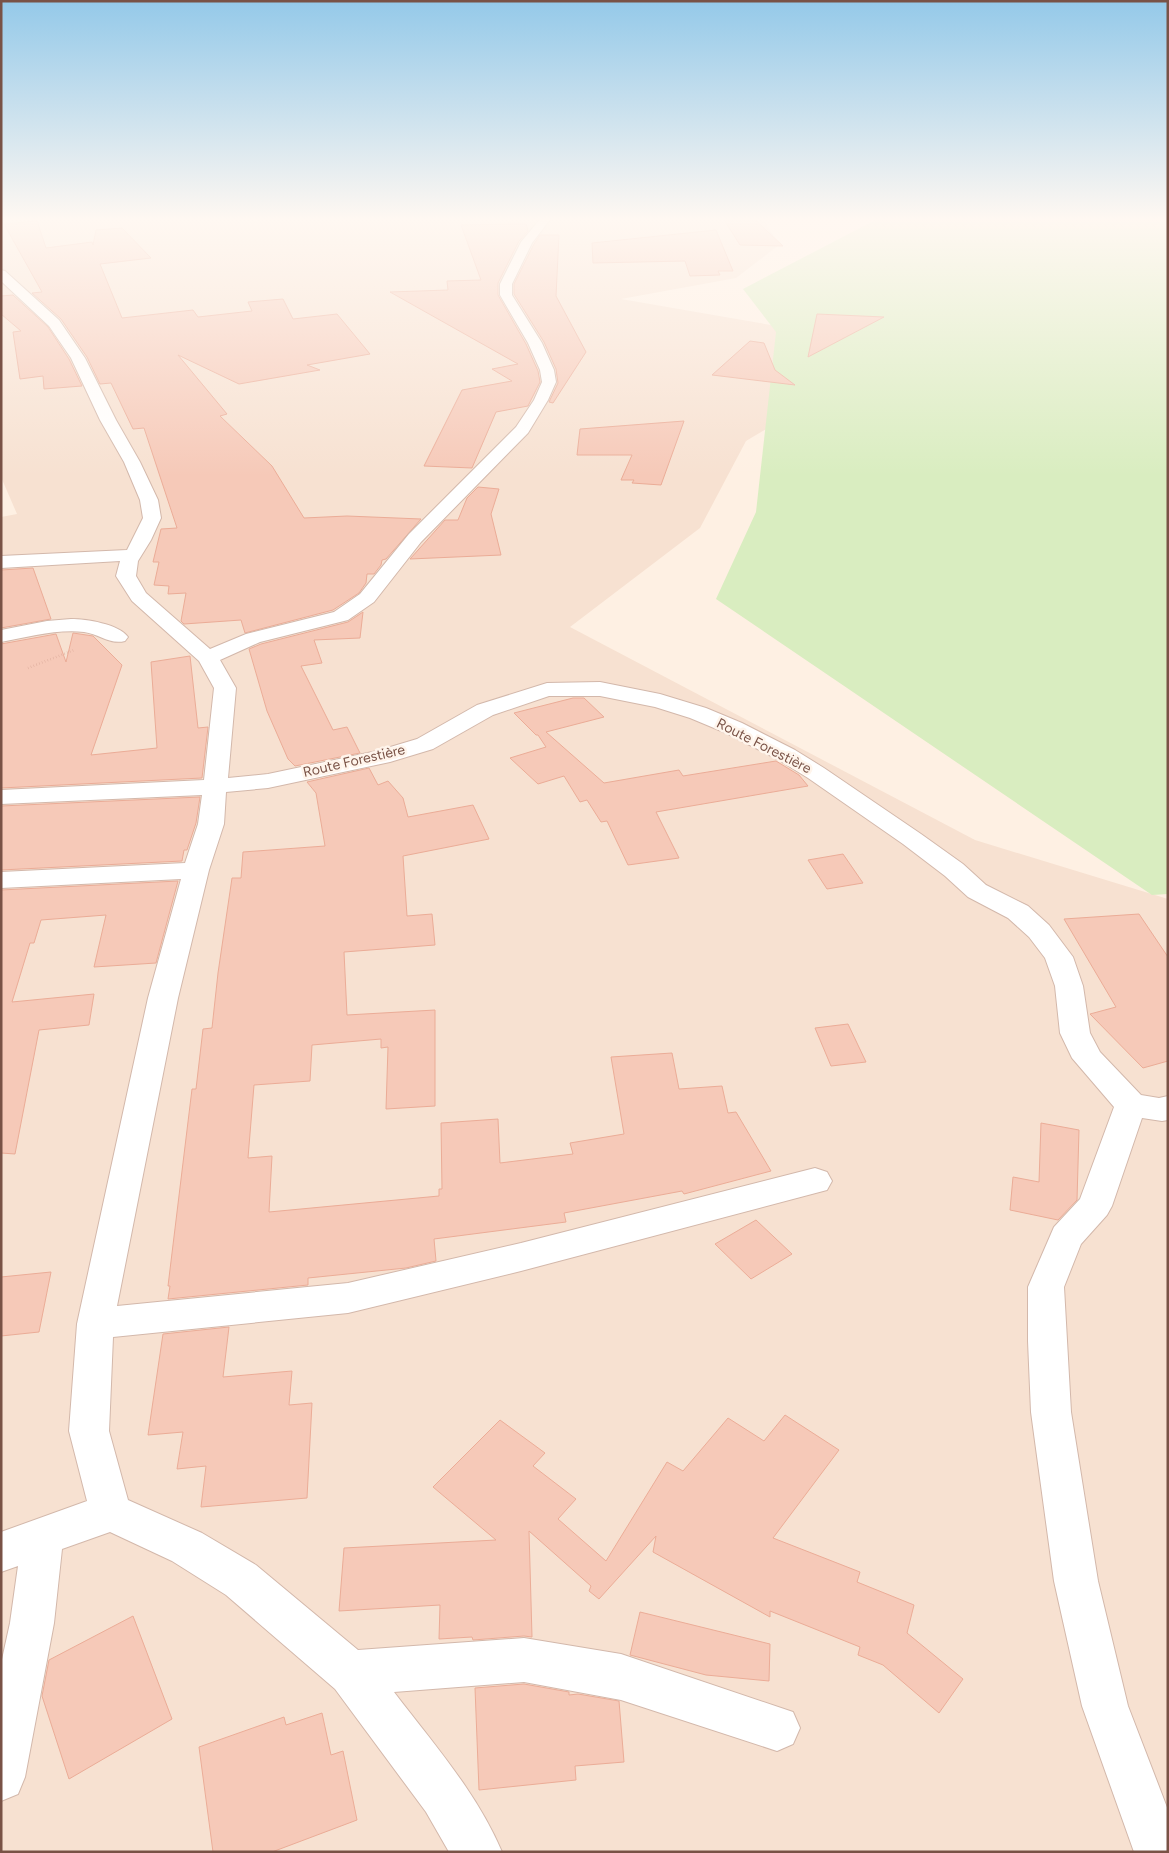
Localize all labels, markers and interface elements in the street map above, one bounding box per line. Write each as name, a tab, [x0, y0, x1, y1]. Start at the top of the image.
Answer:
street label: Route Forestière	[714, 715, 815, 777]
street label: Route Forestière	[301, 741, 407, 781]

